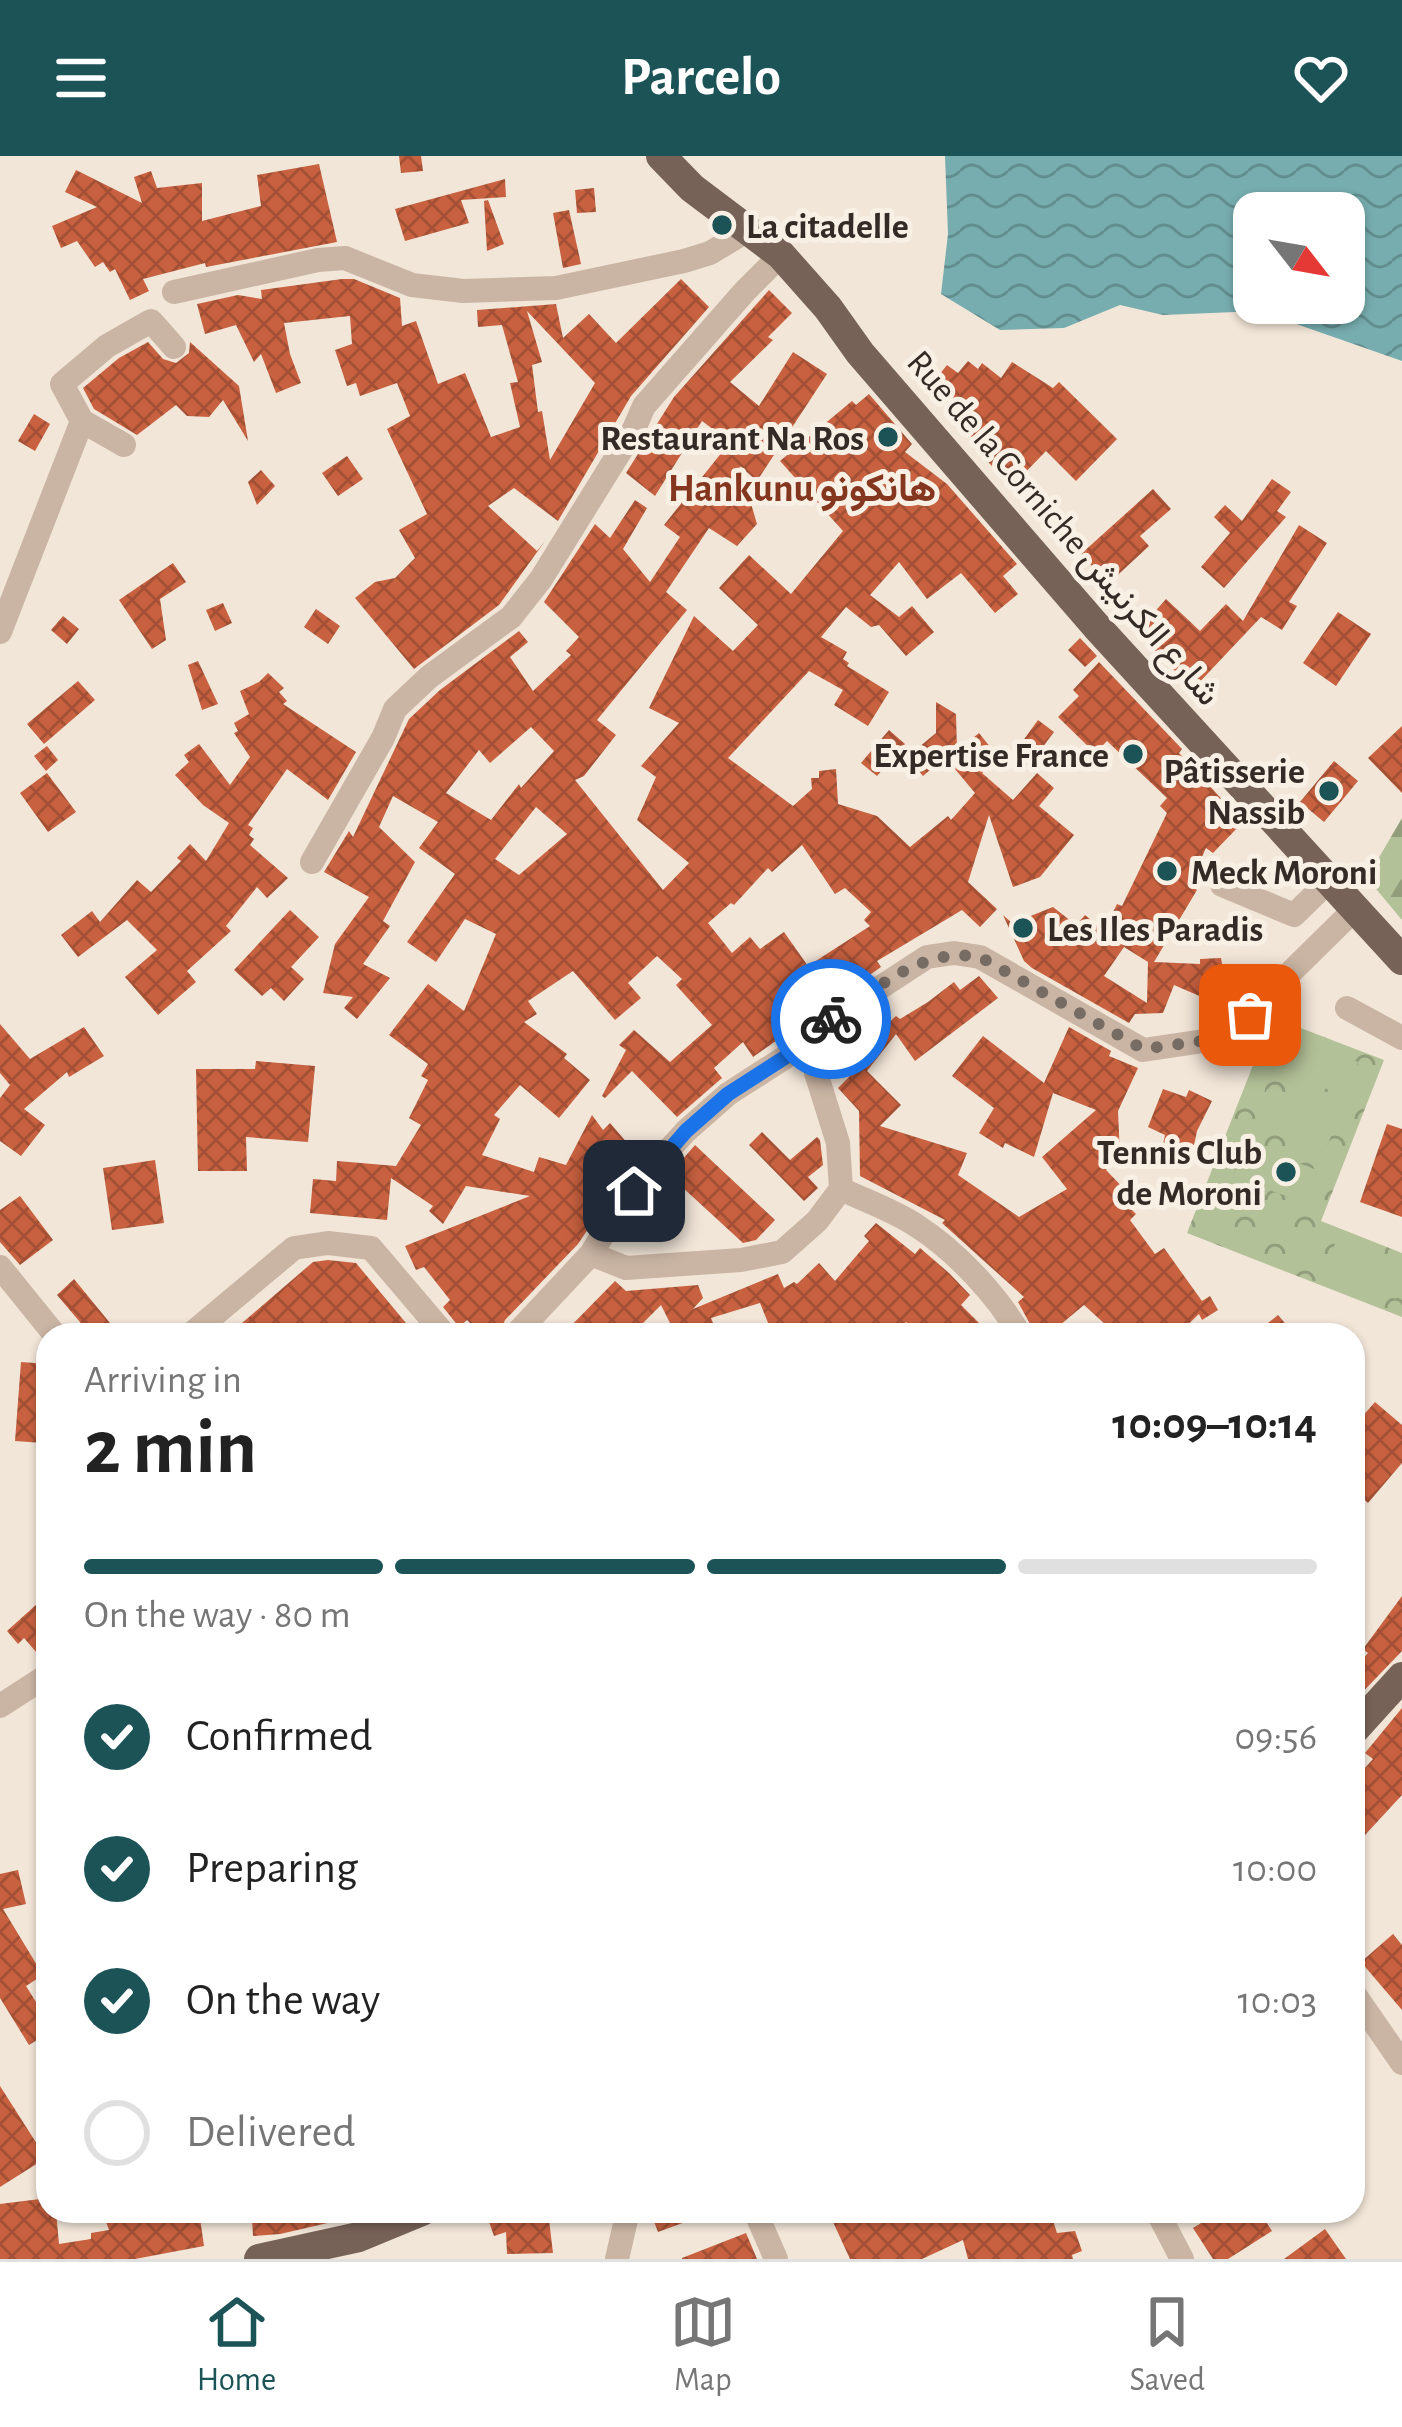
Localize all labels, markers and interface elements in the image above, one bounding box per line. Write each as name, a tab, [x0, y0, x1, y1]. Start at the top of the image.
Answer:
icon: menu	[48, 45, 114, 111]
icon: heart	[1288, 45, 1354, 111]
text: Parcelo	[621, 51, 781, 105]
north arrow	[1233, 192, 1365, 324]
map controls	[1233, 192, 1365, 324]
place label: La citadelle	[746, 209, 909, 245]
marker: La citadelle	[709, 212, 735, 238]
street label: Rue de la Corniche شارع الكرنيش	[896, 344, 1227, 716]
place label: Restaurant Na Ros	[600, 421, 864, 457]
marker: Restaurant Na Ros	[875, 424, 901, 450]
district label: Hankunu هانكونو	[668, 470, 936, 512]
place label: Expertise France	[873, 738, 1109, 774]
marker: Expertise France	[1120, 741, 1146, 767]
place label: Pâtisserie Nassib	[1163, 754, 1305, 831]
marker: Pâtisserie Nassib	[1316, 778, 1342, 804]
place label: Meck Moroni	[1191, 855, 1377, 891]
marker: Meck Moroni	[1154, 858, 1180, 884]
place label: Les Iles Paradis	[1047, 912, 1263, 948]
marker: Les Iles Paradis	[1010, 915, 1036, 941]
courier	[771, 959, 891, 1079]
pin	[1199, 964, 1301, 1066]
icon: bag	[1217, 982, 1283, 1048]
icon: bike	[798, 986, 864, 1052]
place label: Tennis Club de Moroni	[1097, 1135, 1262, 1212]
pin	[583, 1140, 685, 1242]
icon: home	[601, 1158, 667, 1224]
marker: Tennis Club de Moroni	[1273, 1159, 1299, 1185]
text: Arriving in	[84, 1361, 242, 1400]
text: 10:09–10:14	[1112, 1402, 1317, 1447]
text: 2 min	[84, 1410, 257, 1488]
text: On the way · 80 m	[84, 1596, 351, 1635]
icon: check	[84, 1704, 150, 1770]
text: Confirmed	[186, 1714, 372, 1759]
text: 09:56	[1235, 1718, 1317, 1757]
icon: check	[84, 1836, 150, 1902]
text: Preparing	[186, 1846, 358, 1891]
text: 10:00	[1233, 1850, 1317, 1889]
icon: check	[84, 1968, 150, 2034]
text: On the way	[186, 1978, 380, 2023]
text: 10:03	[1237, 1982, 1317, 2021]
text: Delivered	[186, 2110, 355, 2155]
tab: Home	[197, 2289, 276, 2401]
tab: Map	[670, 2289, 736, 2401]
tab: Saved	[1130, 2289, 1205, 2401]

